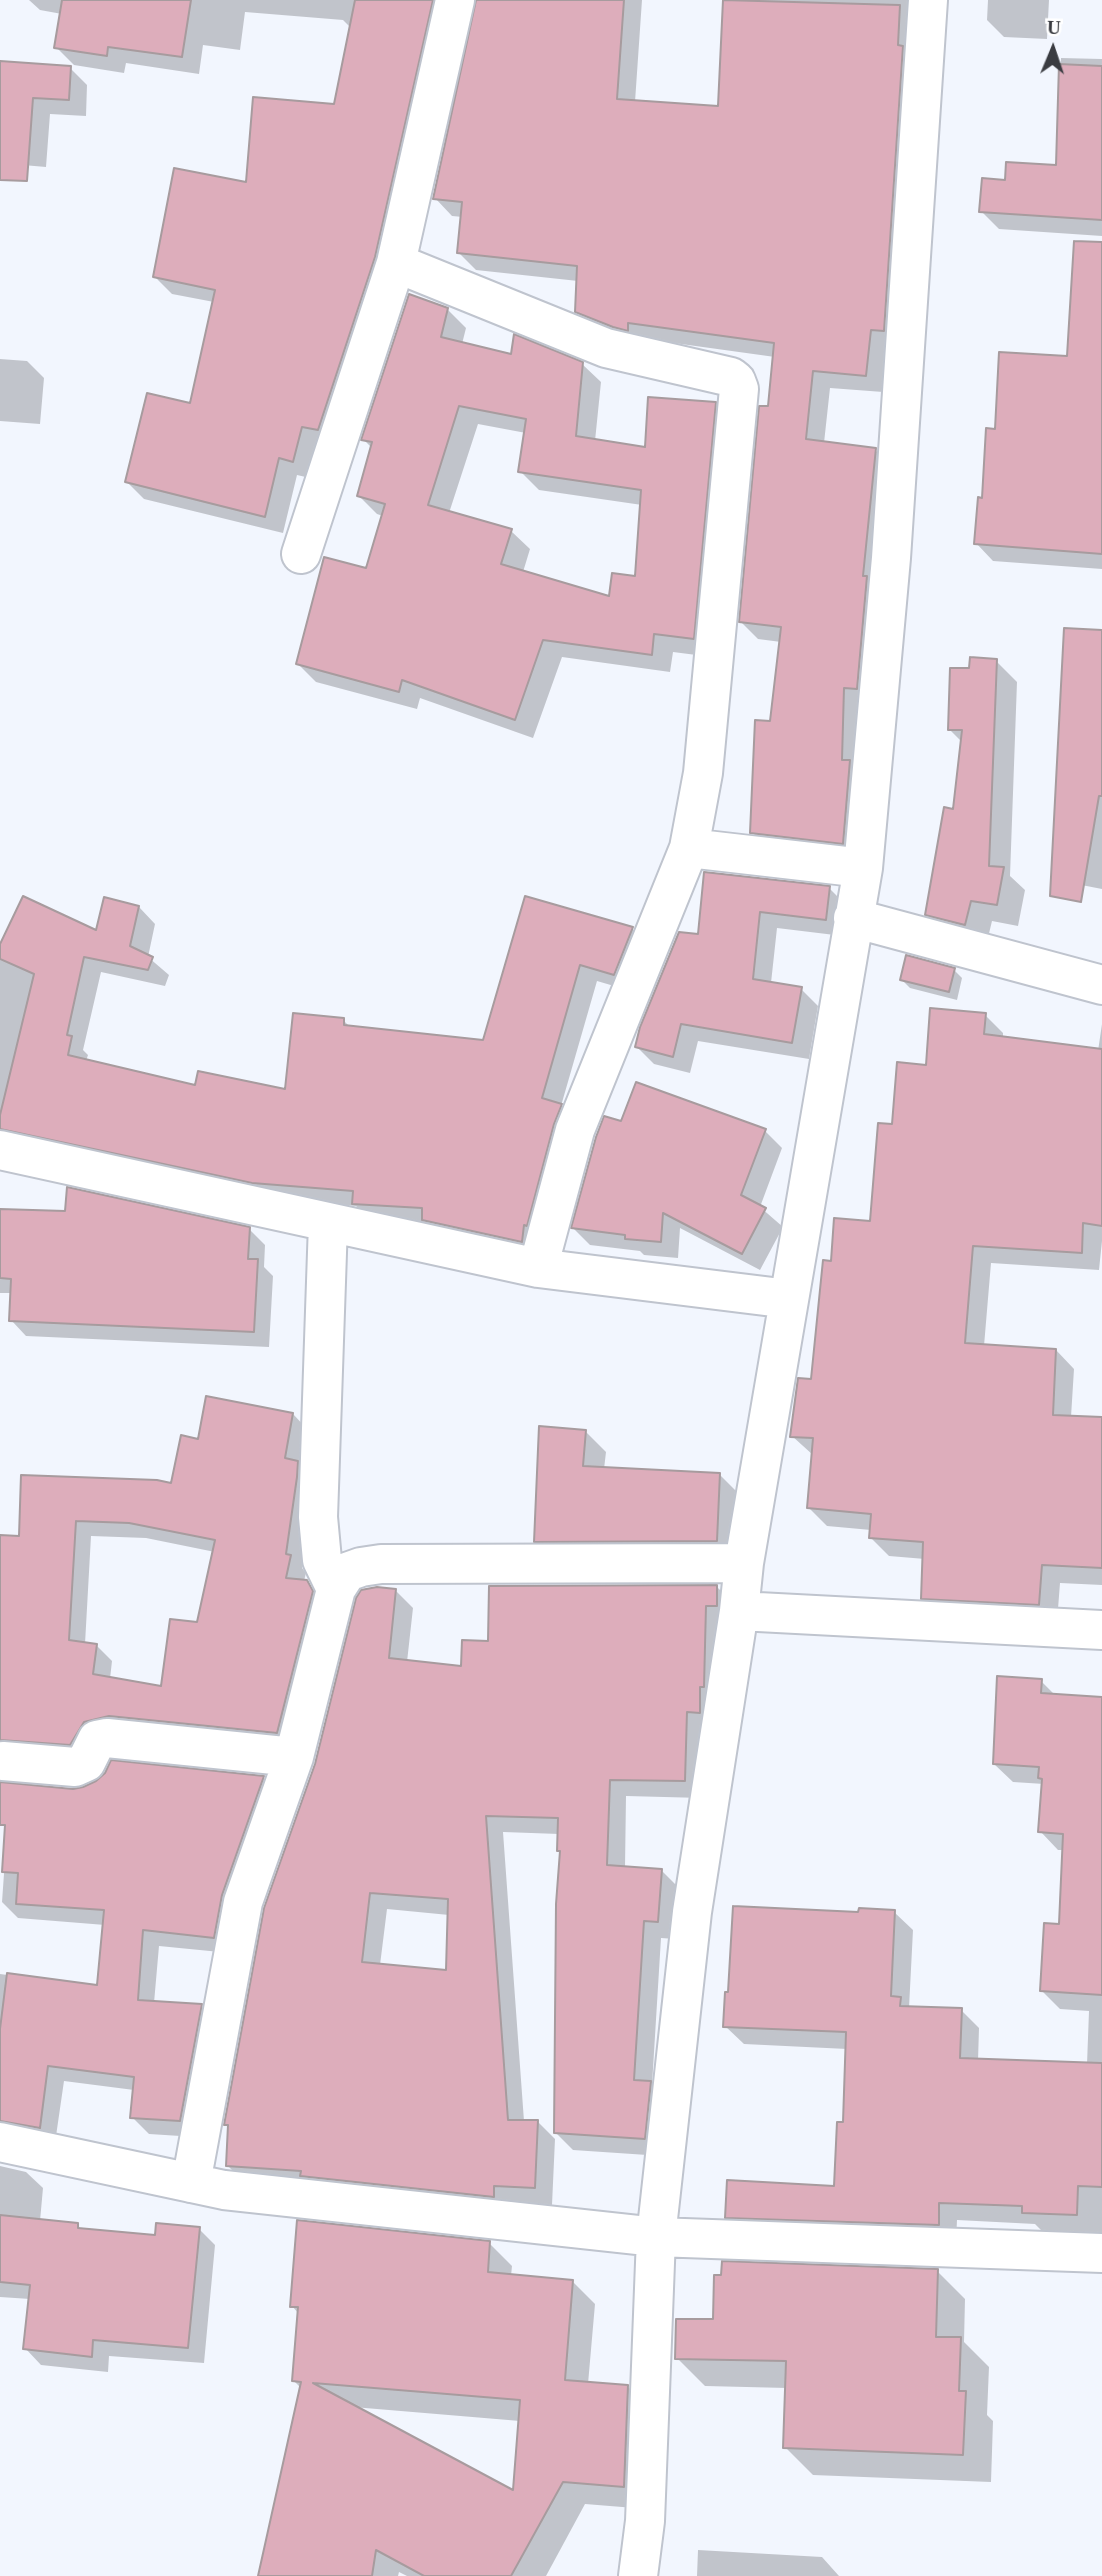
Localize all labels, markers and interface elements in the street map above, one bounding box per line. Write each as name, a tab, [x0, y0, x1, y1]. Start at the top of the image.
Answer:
north arrow	[1018, 14, 1088, 84]
text: U	[1047, 17, 1061, 38]

